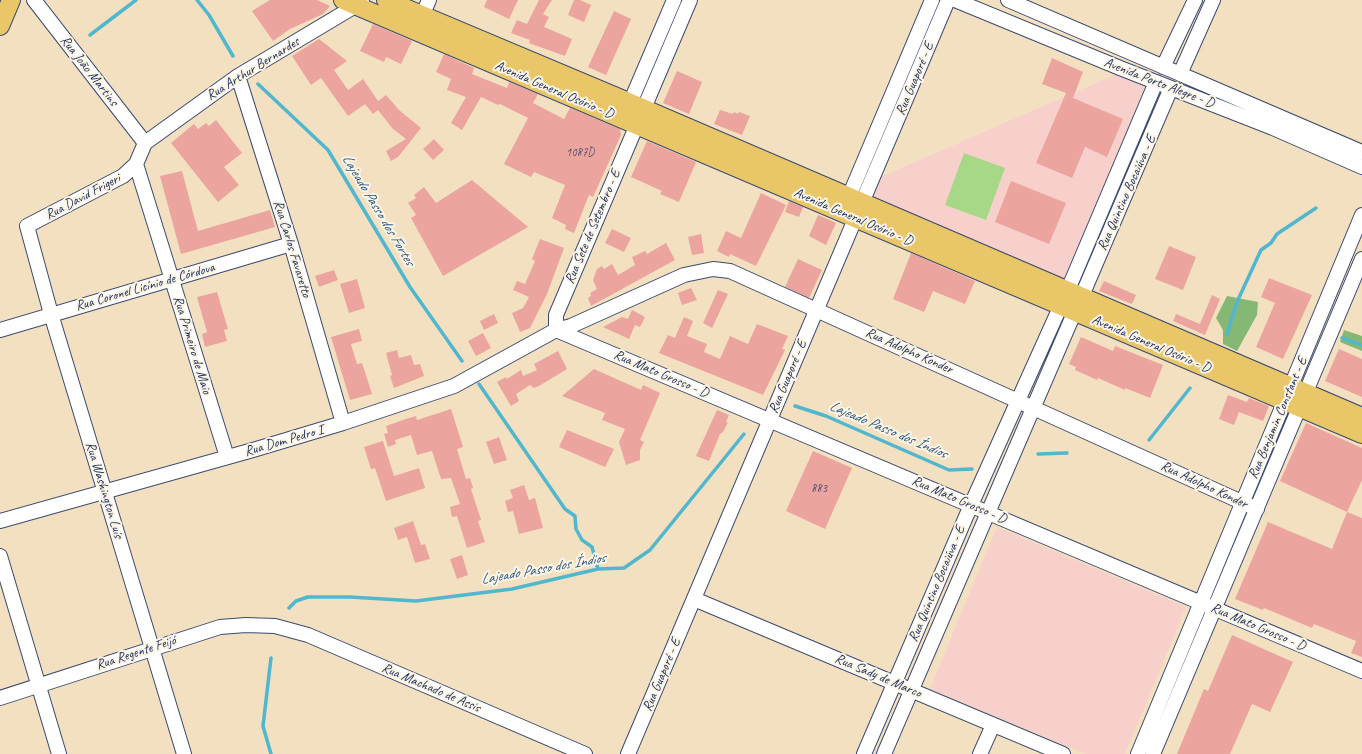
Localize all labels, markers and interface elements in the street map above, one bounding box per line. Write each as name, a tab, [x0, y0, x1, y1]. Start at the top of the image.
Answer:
street label: Rua João Martins	[56, 33, 122, 109]
street label: Rua Arthur Bernardes	[203, 34, 303, 104]
street label: Rua Guaporé - E	[892, 40, 938, 118]
street label: Avenida Porto Alegre - D	[1102, 54, 1216, 112]
street label: Avenida General Osório - D	[492, 57, 616, 123]
street label: Rua Quintino Bocaiúva - E	[1094, 133, 1160, 253]
house number: 1087D	[566, 146, 594, 160]
water label: Lajeado Passo dos Fortes	[338, 151, 418, 269]
street label: Rua Sete de Setembro - E	[561, 168, 625, 286]
street label: Rua David Frigeri	[43, 170, 123, 224]
street label: Avenida General Osório - D	[791, 184, 915, 250]
street label: Rua Carlos Favaretto	[269, 199, 315, 299]
street label: Rua Coronel Licínio de Córdova	[74, 259, 216, 315]
street label: Rua Primeiro de Maio	[169, 294, 215, 396]
street label: Avenida General Osório - D	[1089, 311, 1213, 377]
street label: Rua Adolpho Konder	[863, 324, 955, 378]
street label: Rua Guaporé - E	[765, 338, 811, 416]
street label: Rua Mato Grosso - D	[611, 347, 711, 401]
street label: Rua Benjamin Constant - E	[1245, 355, 1311, 481]
water label: Lajeado Passo dos Índios	[827, 397, 949, 463]
street label: Rua Dom Pedro I	[243, 422, 325, 460]
street label: Rua Washington Luís	[81, 440, 127, 540]
street label: Rua Adolpho Konder	[1158, 458, 1250, 512]
street label: Rua Mato Grosso - D	[909, 473, 1009, 527]
house number: 883	[811, 482, 827, 496]
street label: Rua Quintino Bocaiúva - E	[905, 524, 969, 644]
water label: Lajeado Passo dos Índios	[480, 549, 606, 589]
street label: Rua Mato Grosso - D	[1208, 600, 1308, 654]
street label: Rua Regente Feijó	[94, 632, 178, 674]
street label: Rua Guaporé - E	[639, 636, 685, 714]
street label: Rua Sady de Marco	[832, 650, 924, 702]
street label: Rua Machado de Assis	[379, 660, 483, 716]

